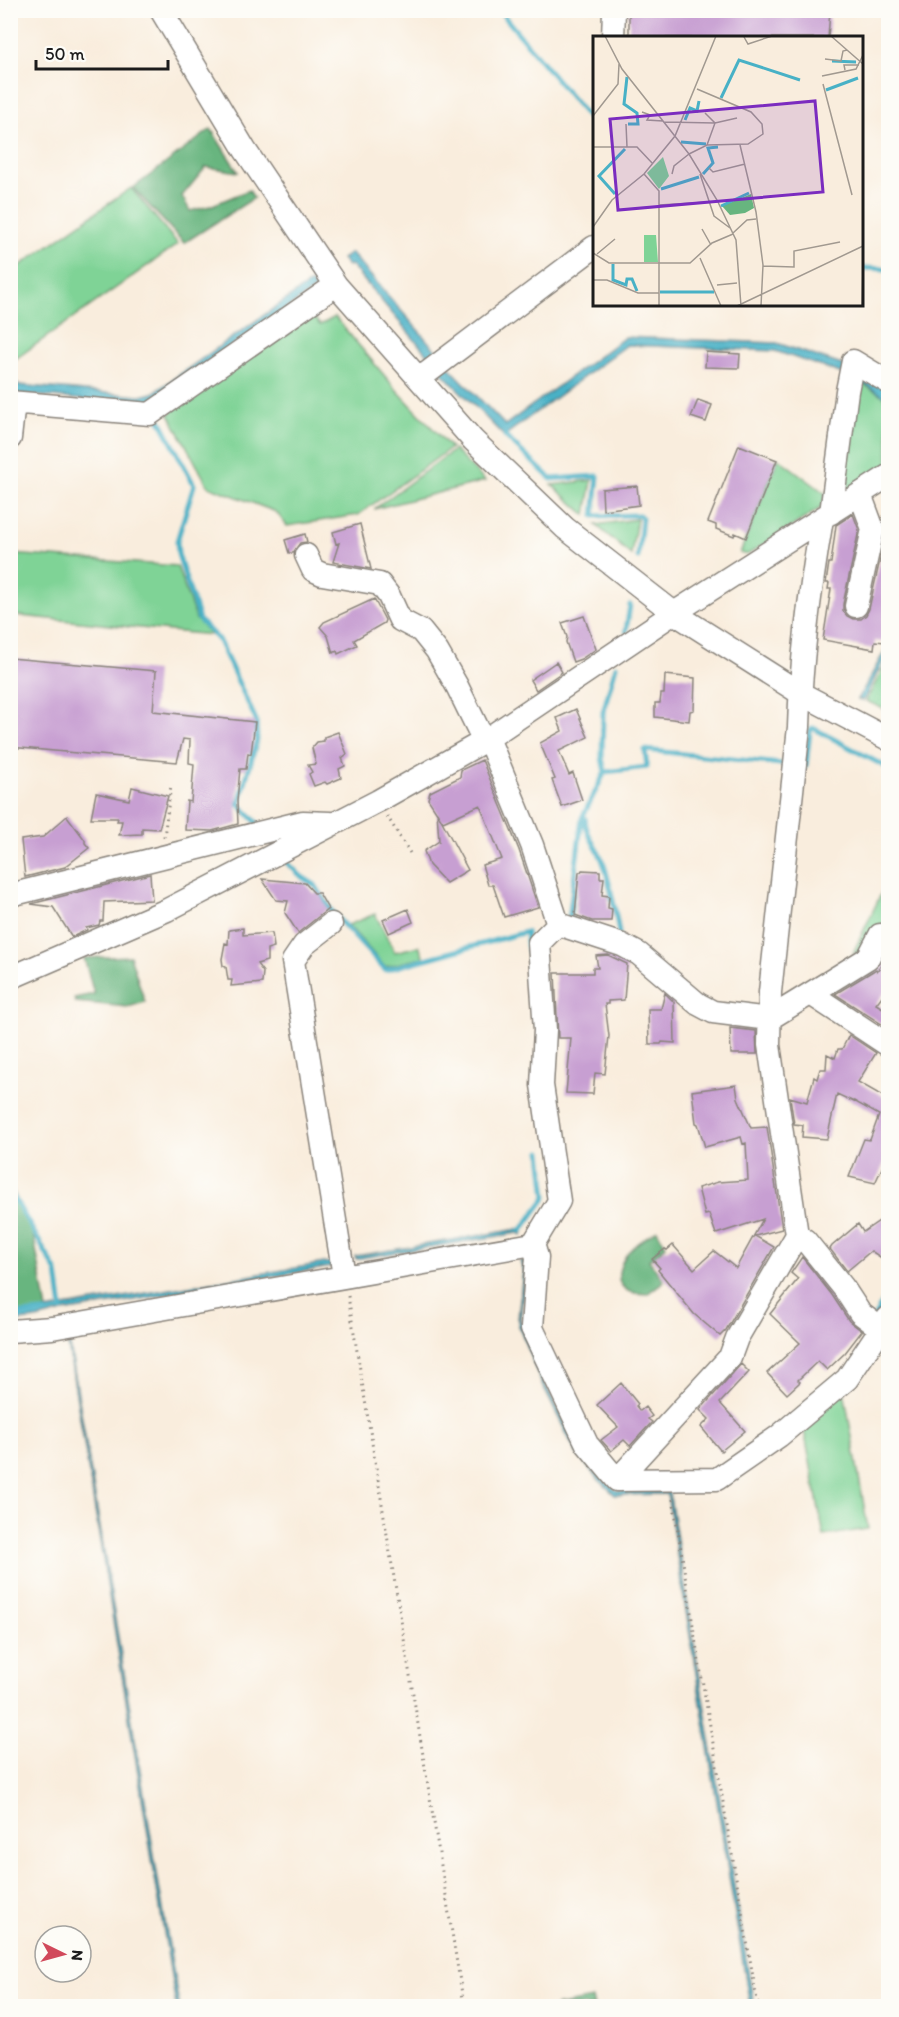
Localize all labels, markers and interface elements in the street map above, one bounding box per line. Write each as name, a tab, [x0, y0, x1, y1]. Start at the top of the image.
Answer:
scale bar	[36, 33, 168, 71]
inset map	[593, 36, 863, 306]
text: 50 m	[45, 43, 85, 65]
north arrow	[33, 1924, 93, 1984]
text: N	[68, 1949, 87, 1961]

